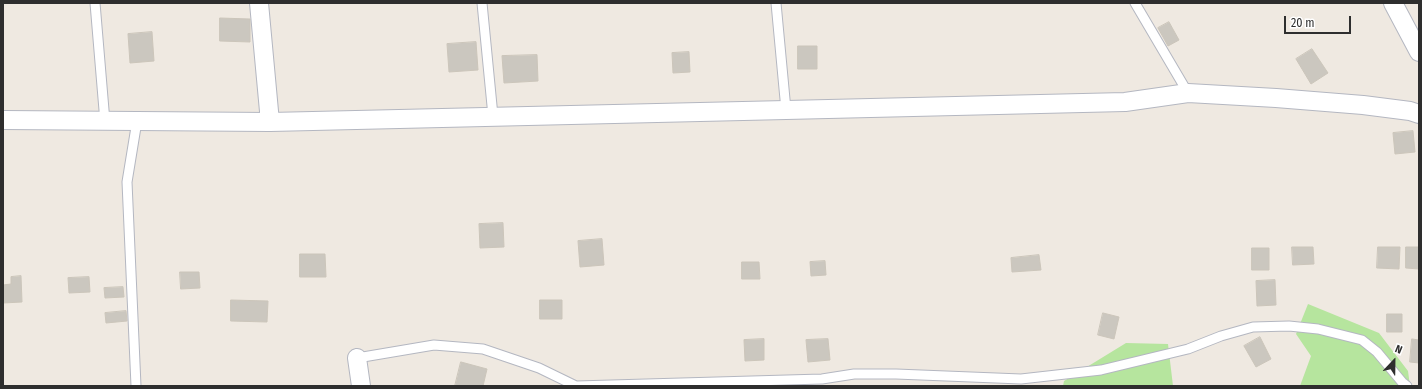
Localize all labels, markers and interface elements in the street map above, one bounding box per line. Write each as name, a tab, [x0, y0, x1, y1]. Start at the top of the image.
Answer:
scale bar	[1286, 8, 1353, 34]
text: 20 m	[1291, 16, 1315, 30]
north arrow	[1374, 341, 1414, 381]
text: N	[1393, 342, 1404, 357]

